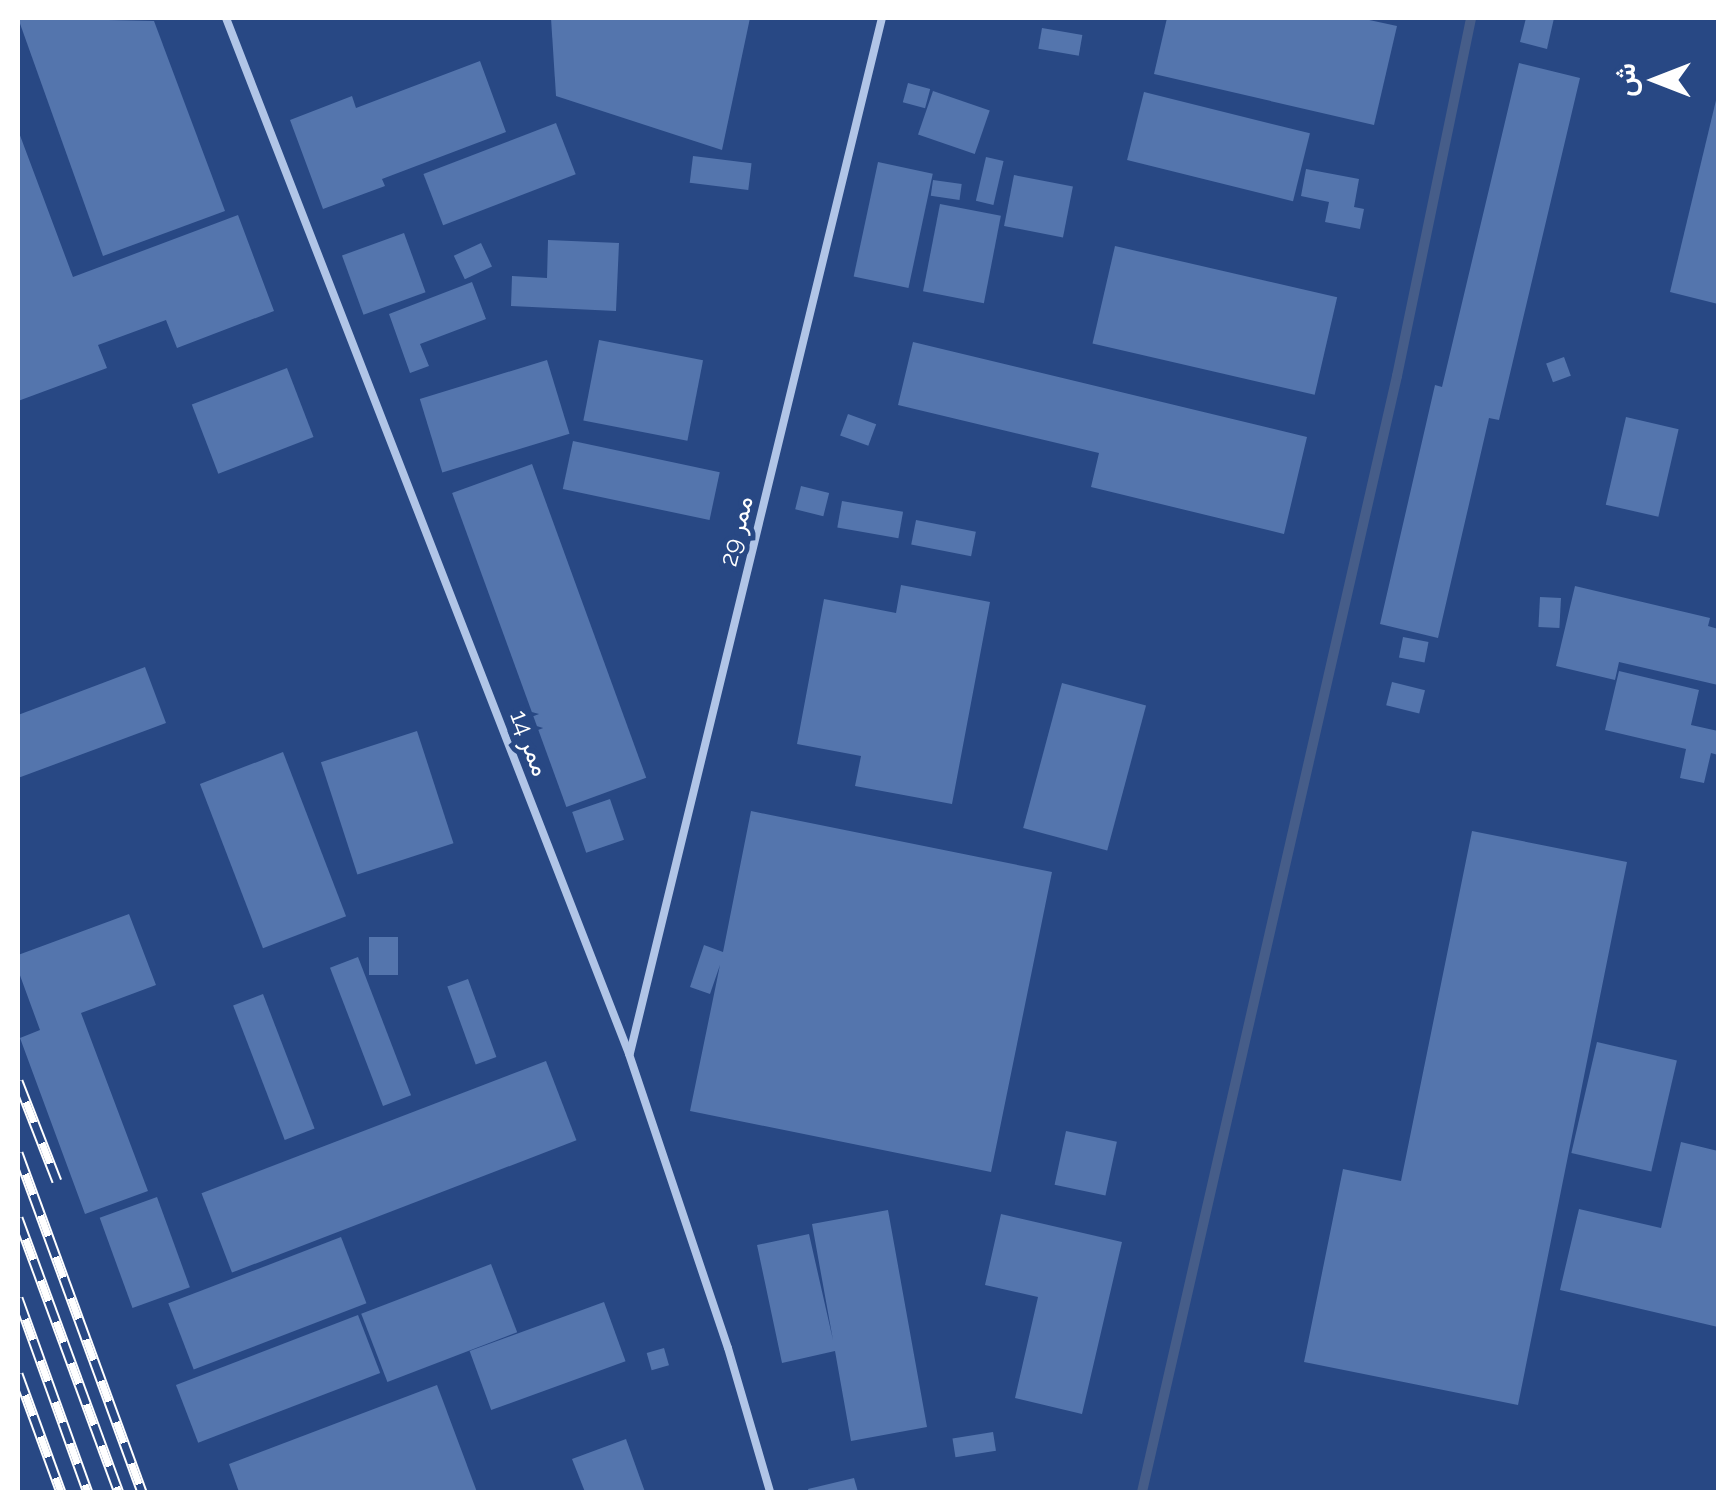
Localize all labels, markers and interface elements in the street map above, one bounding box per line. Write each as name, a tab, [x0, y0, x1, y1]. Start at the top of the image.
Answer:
north arrow	[1606, 30, 1706, 130]
text: ش	[1609, 63, 1642, 97]
street label: ممر 29	[713, 493, 759, 569]
street label: ممر 14	[504, 706, 556, 780]

